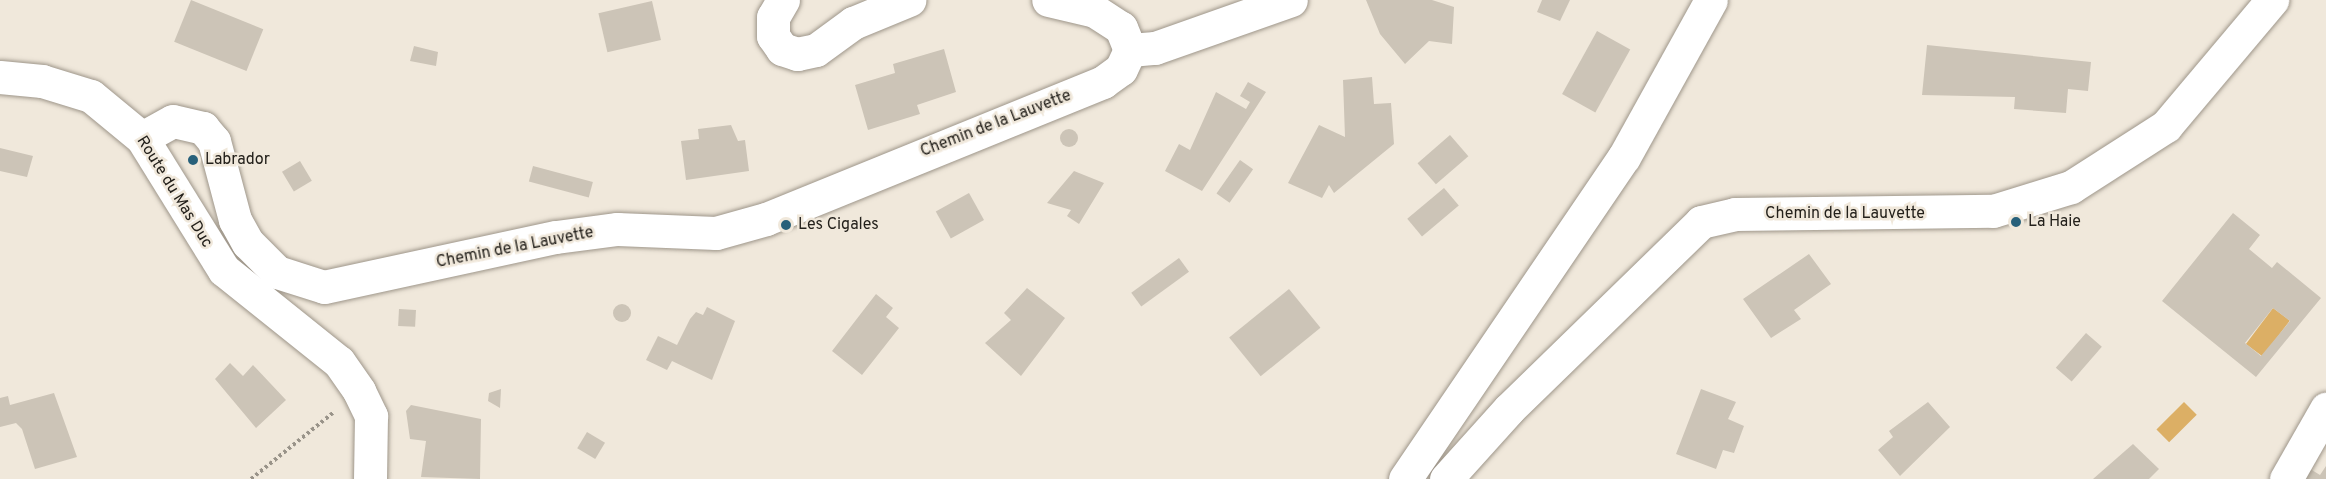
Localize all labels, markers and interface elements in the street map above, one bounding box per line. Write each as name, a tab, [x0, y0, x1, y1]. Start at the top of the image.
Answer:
street label: Chemin de la Lauvette	[918, 86, 1074, 162]
street label: Route du Mas Duc	[132, 133, 216, 251]
place label: Labrador	[205, 150, 270, 170]
marker: Labrador	[186, 153, 200, 167]
street label: Chemin de la Lauvette	[1765, 204, 1925, 224]
place label: La Haie	[2028, 212, 2081, 232]
place label: Les Cigales	[798, 215, 879, 235]
marker: La Haie	[2009, 215, 2023, 229]
marker: Les Cigales	[779, 218, 793, 232]
street label: Chemin de la Lauvette	[435, 223, 595, 273]

